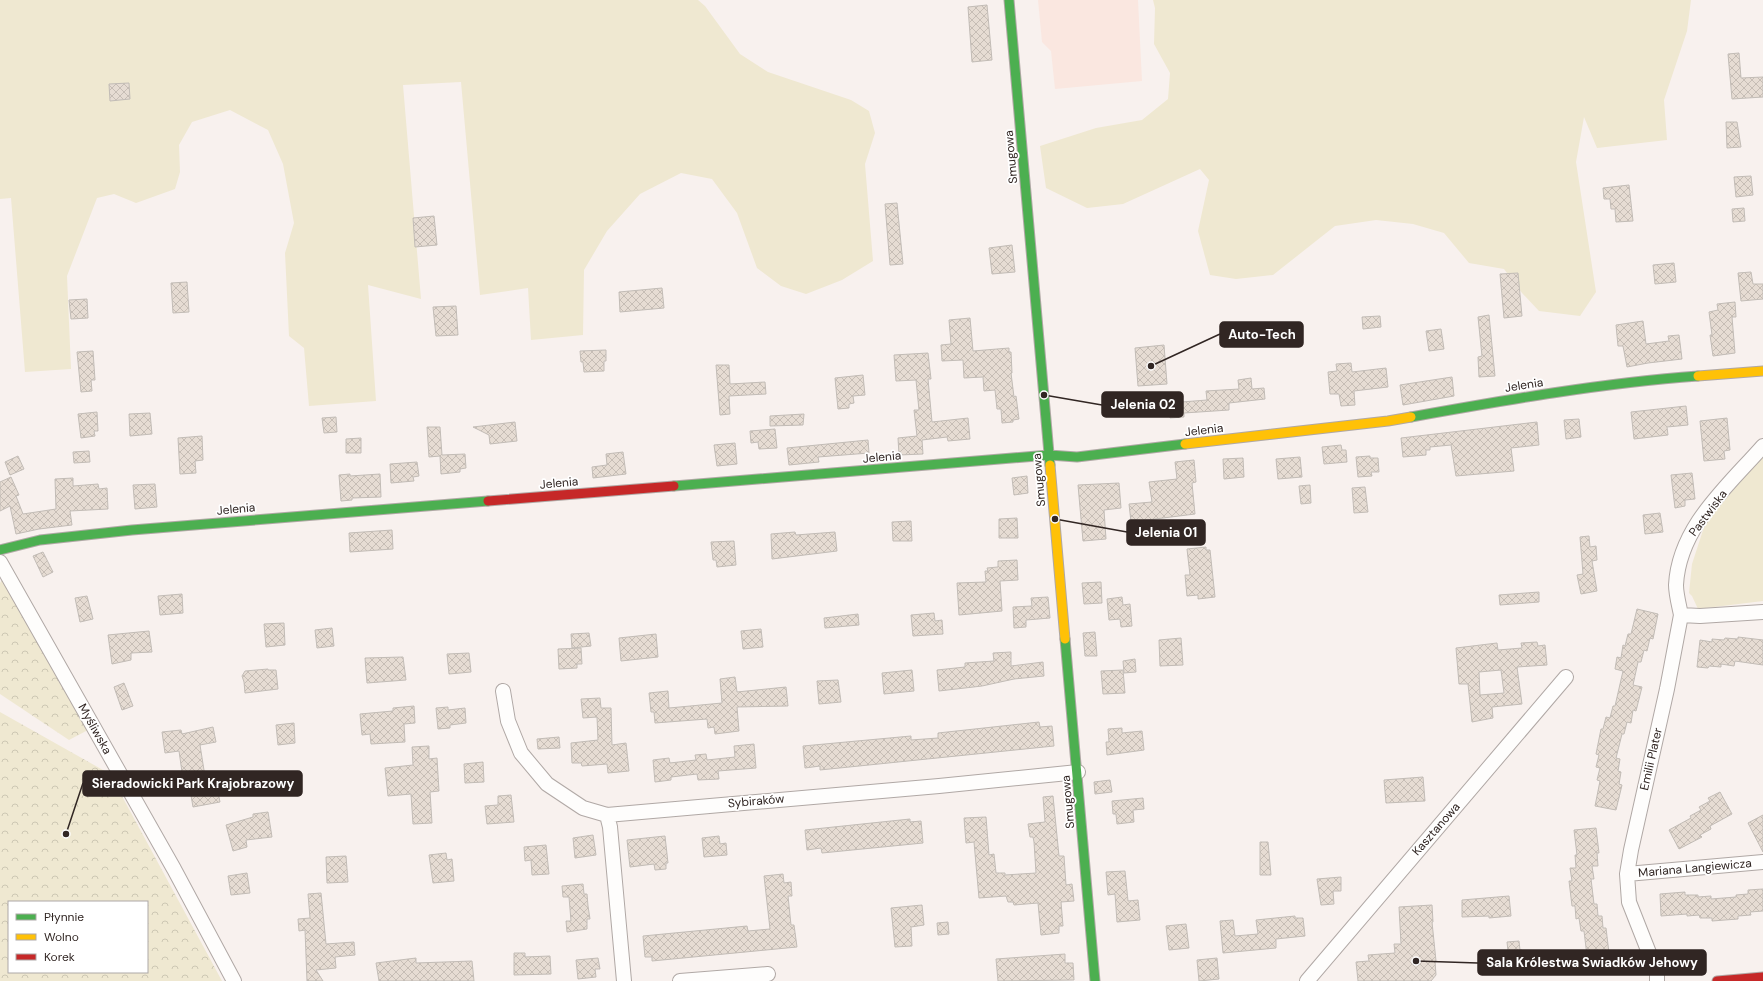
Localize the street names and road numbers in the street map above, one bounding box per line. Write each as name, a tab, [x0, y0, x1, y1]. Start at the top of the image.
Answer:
street label: Smugowa	[1001, 130, 1021, 184]
street label: Jelenia	[1504, 374, 1544, 396]
street label: Jelenia	[1184, 420, 1224, 440]
street label: Jelenia	[862, 447, 902, 467]
street label: Smugowa	[1029, 453, 1049, 507]
street label: Jelenia	[539, 473, 579, 493]
street label: Pastwiska	[1685, 487, 1731, 539]
street label: Jelenia	[216, 499, 256, 519]
street label: Myśliwska	[74, 701, 116, 757]
street label: Emilii Plater	[1636, 726, 1666, 792]
street label: Smugowa	[1058, 775, 1078, 829]
street label: Sybiraków	[727, 791, 785, 811]
street label: Kasztanowa	[1409, 799, 1463, 859]
street label: Mariana Langiewicza	[1638, 855, 1752, 881]

